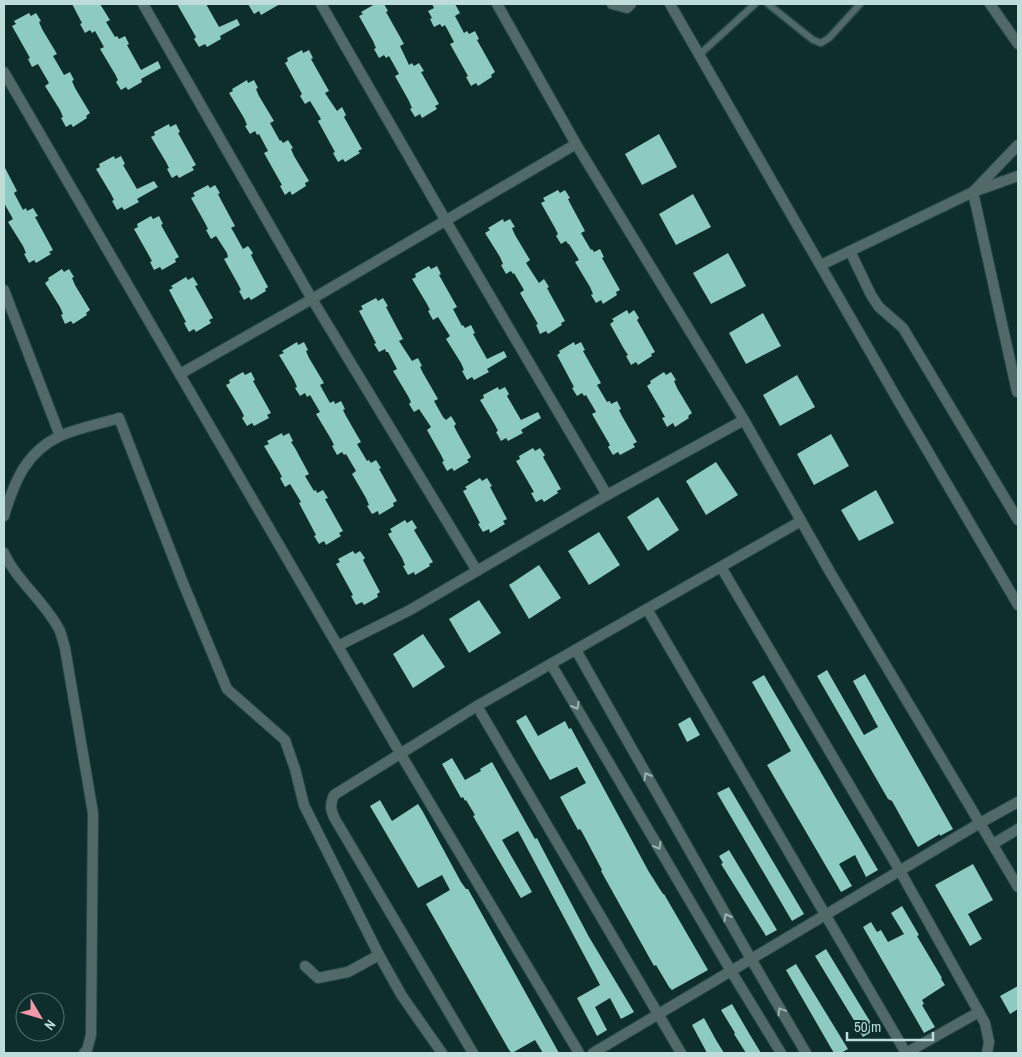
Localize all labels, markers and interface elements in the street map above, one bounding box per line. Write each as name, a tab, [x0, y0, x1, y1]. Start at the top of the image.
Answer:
one-way arrow	[569, 701, 579, 710]
one-way arrow	[643, 772, 653, 781]
one-way arrow	[651, 841, 661, 850]
one-way arrow	[723, 913, 733, 922]
north arrow	[15, 992, 65, 1042]
one-way arrow	[778, 1008, 788, 1017]
scale bar	[847, 1010, 933, 1042]
text: N	[41, 1016, 60, 1034]
text: 50 m	[854, 1016, 881, 1037]

